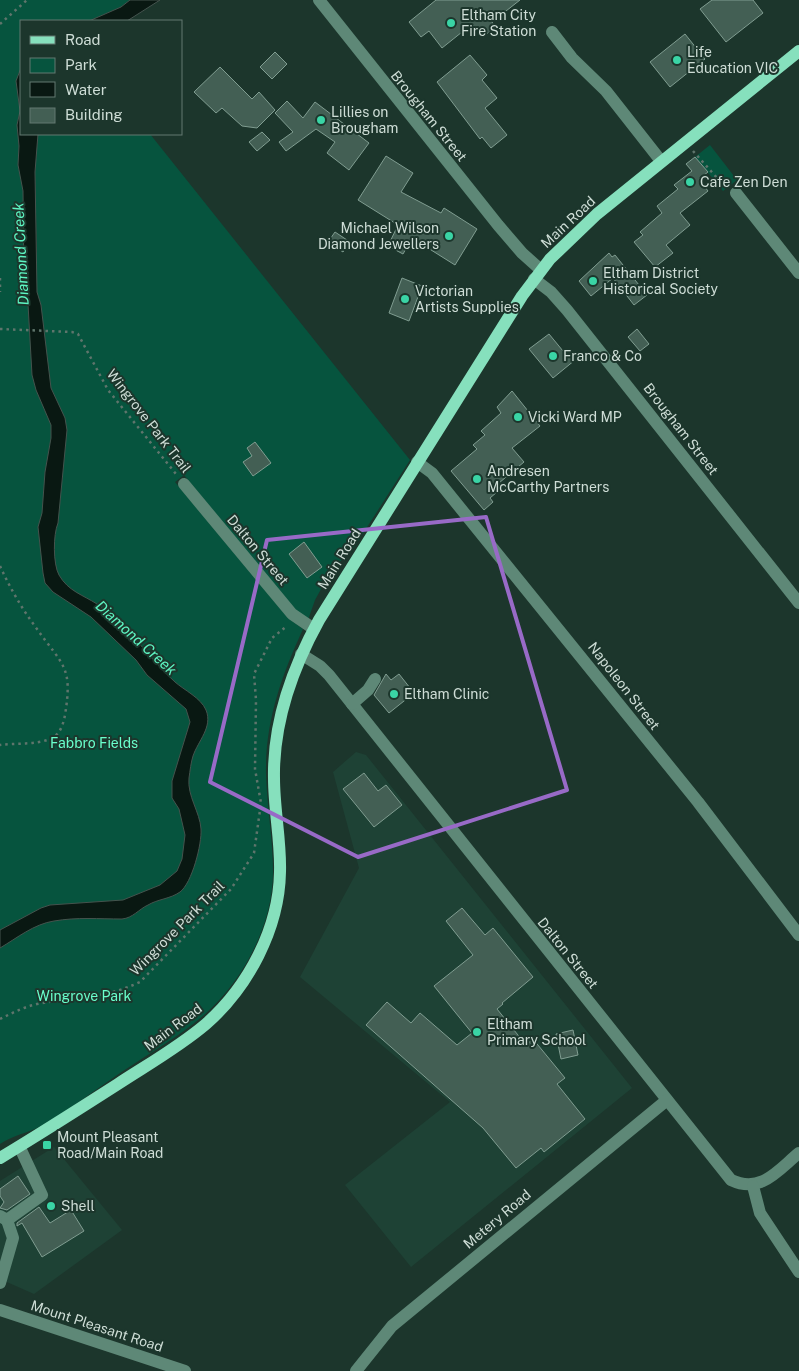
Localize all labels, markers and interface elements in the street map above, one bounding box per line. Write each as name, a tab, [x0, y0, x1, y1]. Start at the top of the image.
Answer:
place label: Eltham City Fire Station	[461, 7, 537, 39]
marker: Eltham City Fire Station	[445, 17, 457, 29]
legend	[20, 20, 182, 135]
text: Road	[65, 31, 101, 48]
place label: Life Education VIC	[687, 44, 778, 76]
marker: Life Education VIC	[671, 54, 683, 66]
text: Park	[65, 56, 97, 73]
street label: Brougham Street	[388, 68, 470, 164]
text: Water	[65, 81, 107, 98]
place label: Lillies on Brougham	[331, 104, 398, 136]
text: Building	[65, 106, 123, 123]
marker: Lillies on Brougham	[315, 114, 327, 126]
place label: Cafe Zen Den	[700, 174, 788, 190]
marker: Cafe Zen Den	[684, 176, 696, 188]
street label: Main Road	[538, 193, 598, 251]
water label: Diamond Creek	[9, 201, 32, 306]
place label: Michael Wilson Diamond Jewellers	[318, 220, 439, 252]
marker: Michael Wilson Diamond Jewellers	[443, 230, 455, 242]
place label: Eltham District Historical Society	[603, 265, 718, 297]
marker: Eltham District Historical Society	[587, 275, 599, 287]
place label: Victorian Artists Supplies	[415, 283, 519, 315]
marker: Victorian Artists Supplies	[399, 293, 411, 305]
place label: Franco & Co	[563, 348, 642, 364]
marker: Franco & Co	[547, 350, 559, 362]
street label: Wingrove Park Trail	[104, 366, 194, 476]
street label: Brougham Street	[640, 380, 722, 478]
place label: Vicki Ward MP	[528, 409, 622, 425]
marker: Vicki Ward MP	[512, 411, 524, 423]
place label: Andresen McCarthy Partners	[487, 463, 609, 495]
marker: Andresen McCarthy Partners	[471, 473, 483, 485]
street label: Dalton Street	[224, 512, 292, 588]
street label: Main Road	[314, 526, 364, 592]
water label: Diamond Creek	[92, 597, 181, 679]
street label: Napoleon Street	[585, 639, 663, 733]
place label: Eltham Clinic	[404, 686, 489, 702]
marker: Eltham Clinic	[388, 688, 400, 700]
park label: Fabbro Fields	[50, 735, 138, 751]
street label: Wingrove Park Trail	[126, 877, 228, 979]
street label: Dalton Street	[534, 914, 602, 992]
park label: Wingrove Park	[37, 988, 132, 1004]
street label: Main Road	[141, 1000, 205, 1054]
place label: Eltham Primary School	[487, 1016, 586, 1048]
marker: Eltham Primary School	[471, 1026, 483, 1038]
place label: Mount Pleasant Road/Main Road	[57, 1129, 163, 1161]
marker: Mount Pleasant Road/Main Road	[41, 1139, 53, 1151]
street label: Metery Road	[460, 1186, 534, 1252]
place label: Shell	[61, 1198, 95, 1214]
marker: Shell	[45, 1200, 57, 1212]
street label: Mount Pleasant Road	[29, 1297, 165, 1355]

